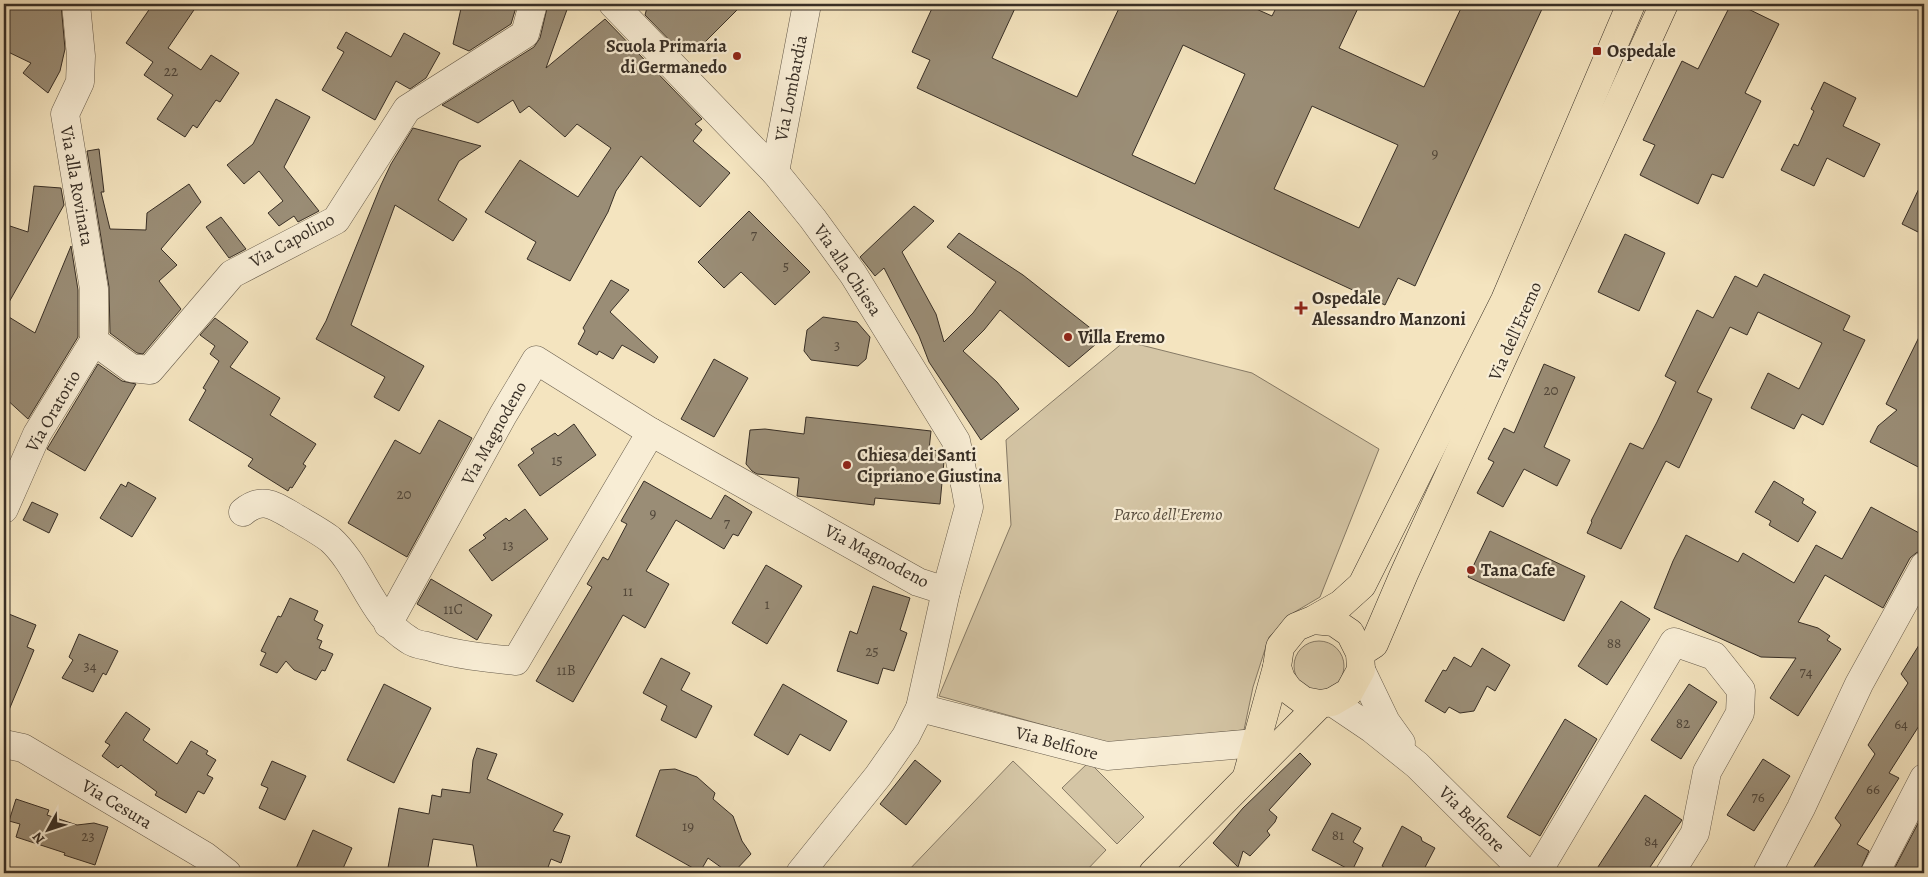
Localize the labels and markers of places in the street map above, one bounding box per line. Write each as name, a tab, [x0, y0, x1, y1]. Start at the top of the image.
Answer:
place label: Scuola Primaria di Germanedo	[606, 34, 727, 79]
place label: Ospedale	[1607, 39, 1676, 63]
marker: Ospedale	[1591, 45, 1603, 57]
marker: Scuola Primaria di Germanedo	[731, 50, 743, 62]
place label: Ospedale Alessandro Manzoni	[1311, 286, 1466, 331]
marker: Ospedale Alessandro Manzoni	[1294, 301, 1308, 315]
place label: Villa Eremo	[1077, 325, 1165, 349]
marker: Villa Eremo	[1062, 331, 1074, 343]
place label: Chiesa dei Santi Cipriano e Giustina	[857, 443, 1002, 488]
marker: Chiesa dei Santi Cipriano e Giustina	[841, 459, 853, 471]
place label: Tana Cafe	[1481, 558, 1555, 582]
marker: Tana Cafe	[1465, 564, 1477, 576]

